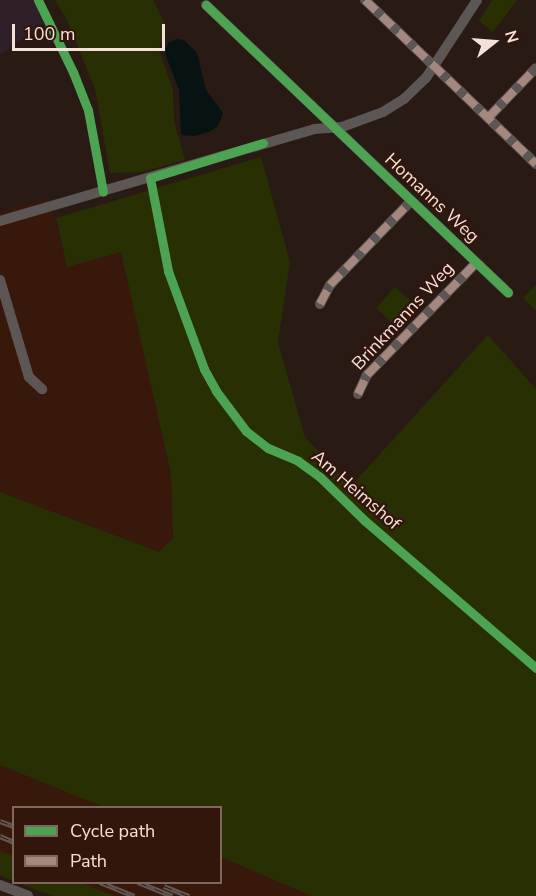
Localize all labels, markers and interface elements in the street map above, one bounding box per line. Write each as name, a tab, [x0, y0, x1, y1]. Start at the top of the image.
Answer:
scale bar	[15, 12, 168, 50]
north arrow	[464, 12, 524, 72]
text: 100 m	[23, 22, 75, 46]
text: N	[499, 28, 523, 46]
street label: Homanns Weg	[380, 149, 484, 247]
street label: Brinkmanns Weg	[348, 258, 458, 374]
street label: Am Heimshof	[307, 446, 405, 534]
legend	[12, 806, 222, 884]
text: Cycle path	[70, 819, 155, 843]
text: Path	[70, 849, 107, 873]

